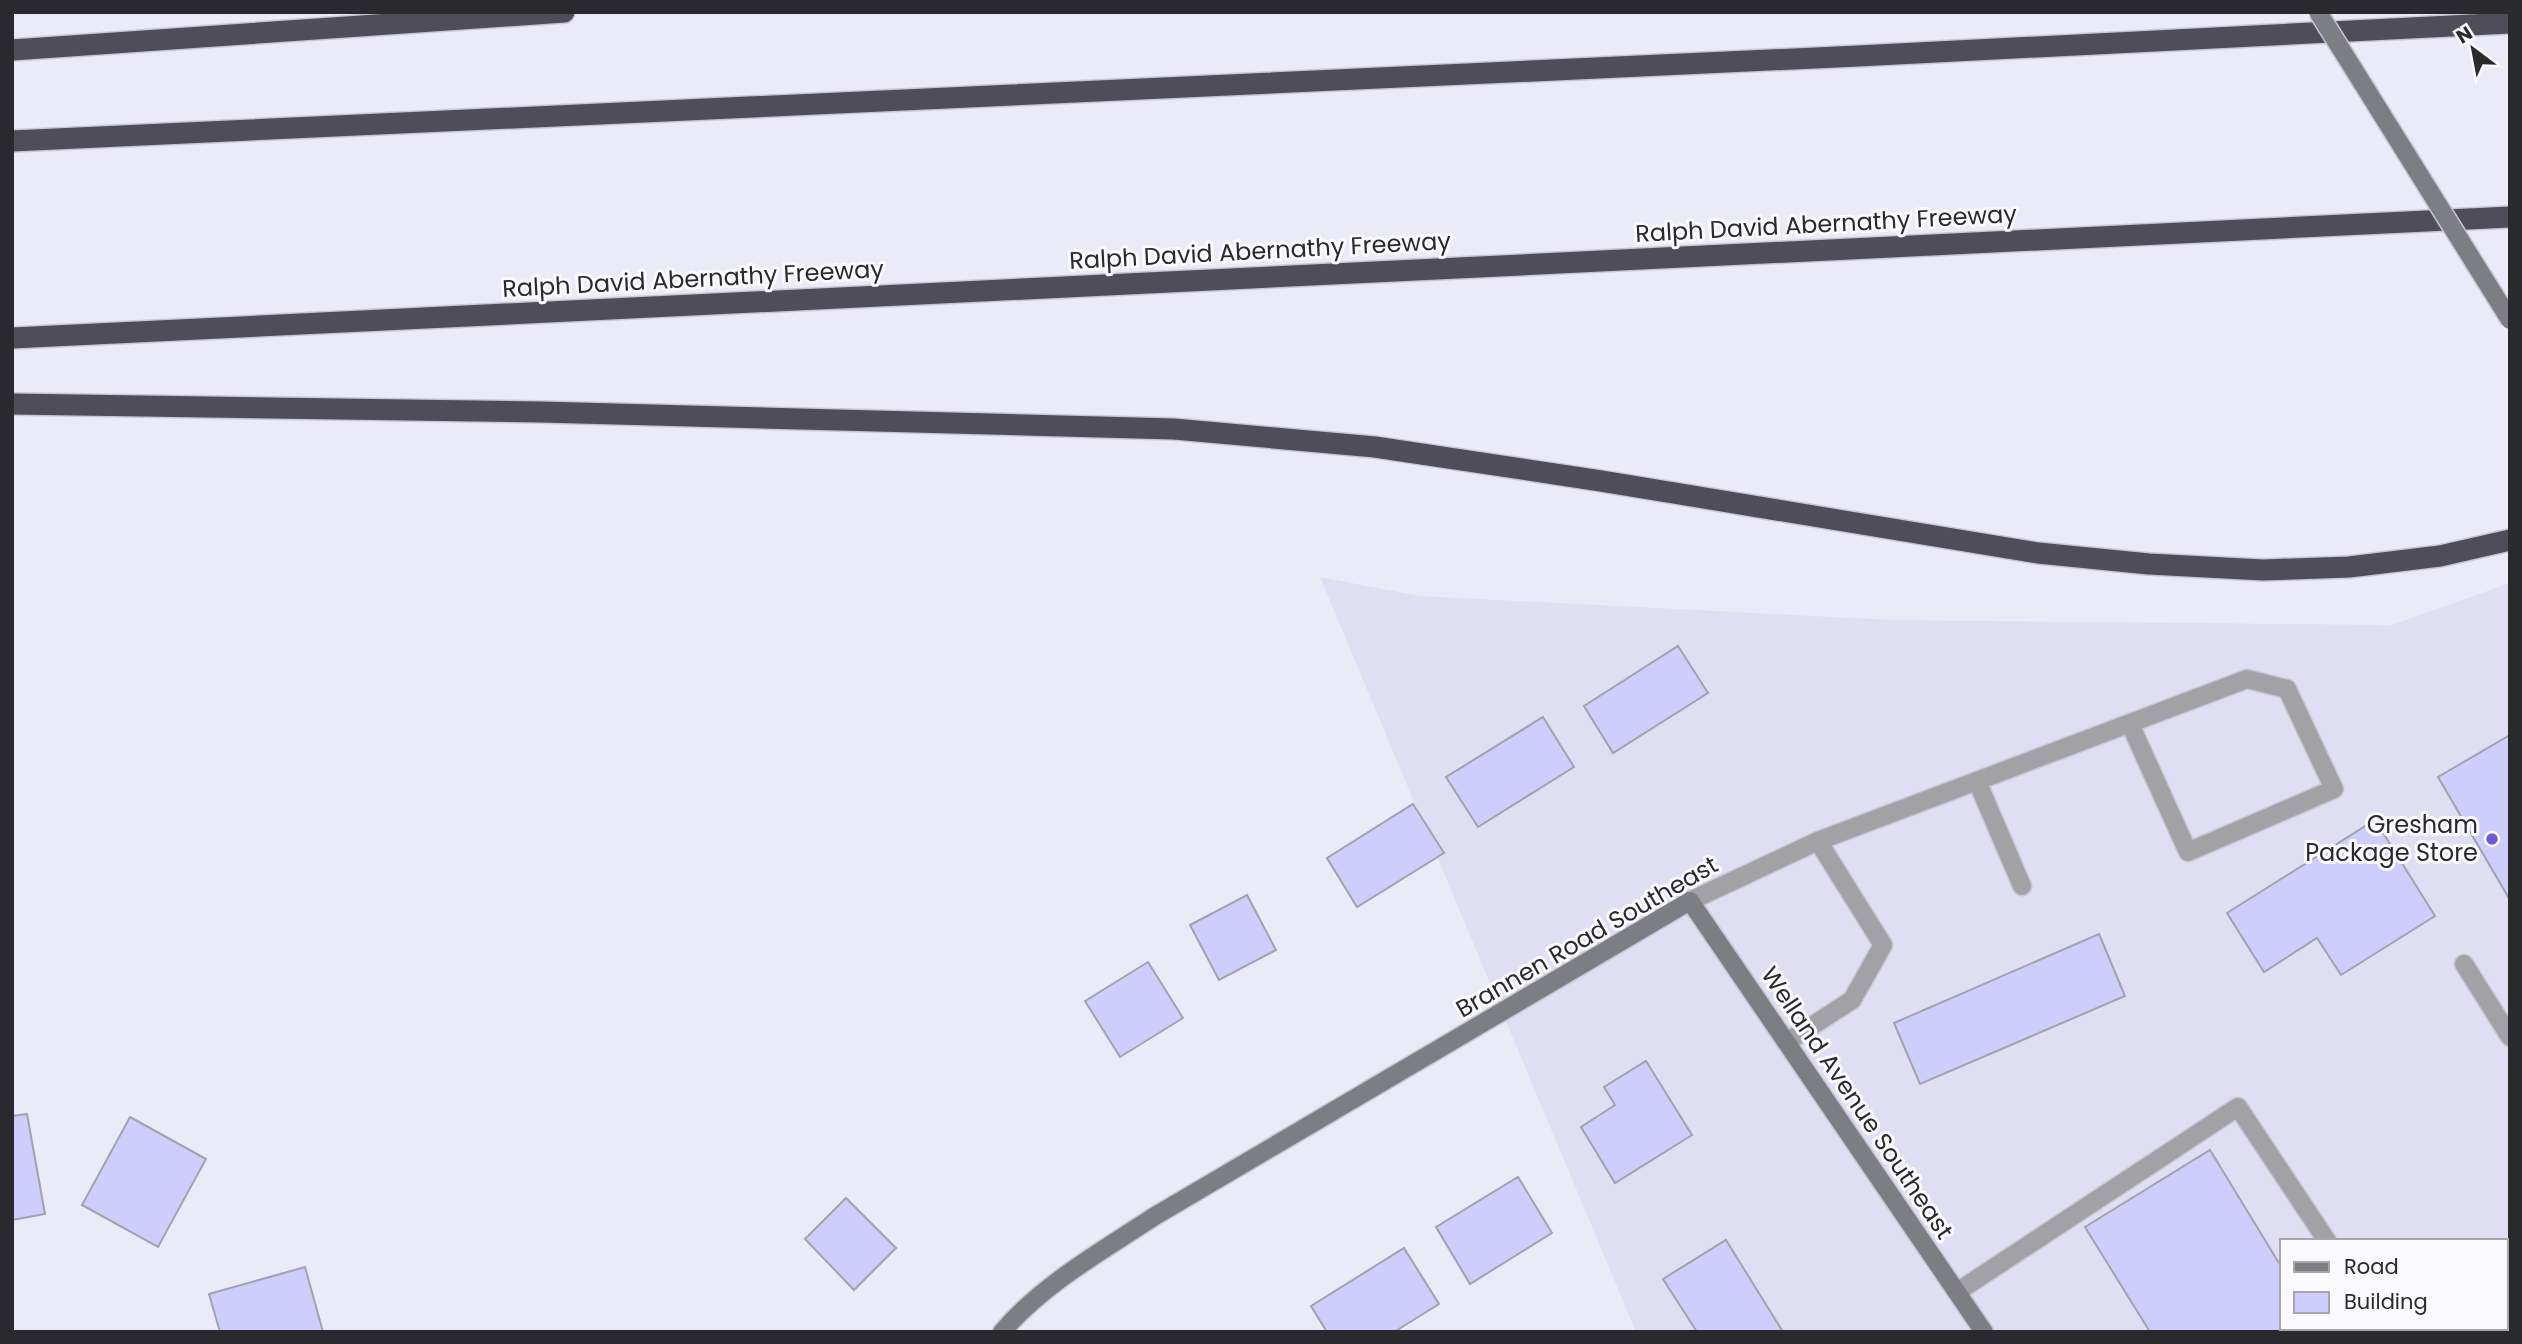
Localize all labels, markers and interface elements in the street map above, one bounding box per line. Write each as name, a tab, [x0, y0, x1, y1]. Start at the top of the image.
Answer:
north arrow	[2438, 14, 2508, 84]
text: N	[2451, 20, 2477, 50]
street label: Ralph David Abernathy Freeway	[1634, 197, 2018, 250]
street label: Ralph David Abernathy Freeway	[1068, 224, 1452, 277]
street label: Ralph David Abernathy Freeway	[501, 252, 885, 305]
place label: Gresham Package Store	[2305, 808, 2478, 869]
marker: Gresham Package Store	[2484, 831, 2500, 847]
street label: Brannen Road Southeast	[1450, 848, 1724, 1025]
street label: Welland Avenue Southeast	[1754, 960, 1961, 1245]
legend	[2280, 1239, 2508, 1330]
text: Road	[2344, 1252, 2399, 1281]
text: Building	[2344, 1287, 2428, 1316]

